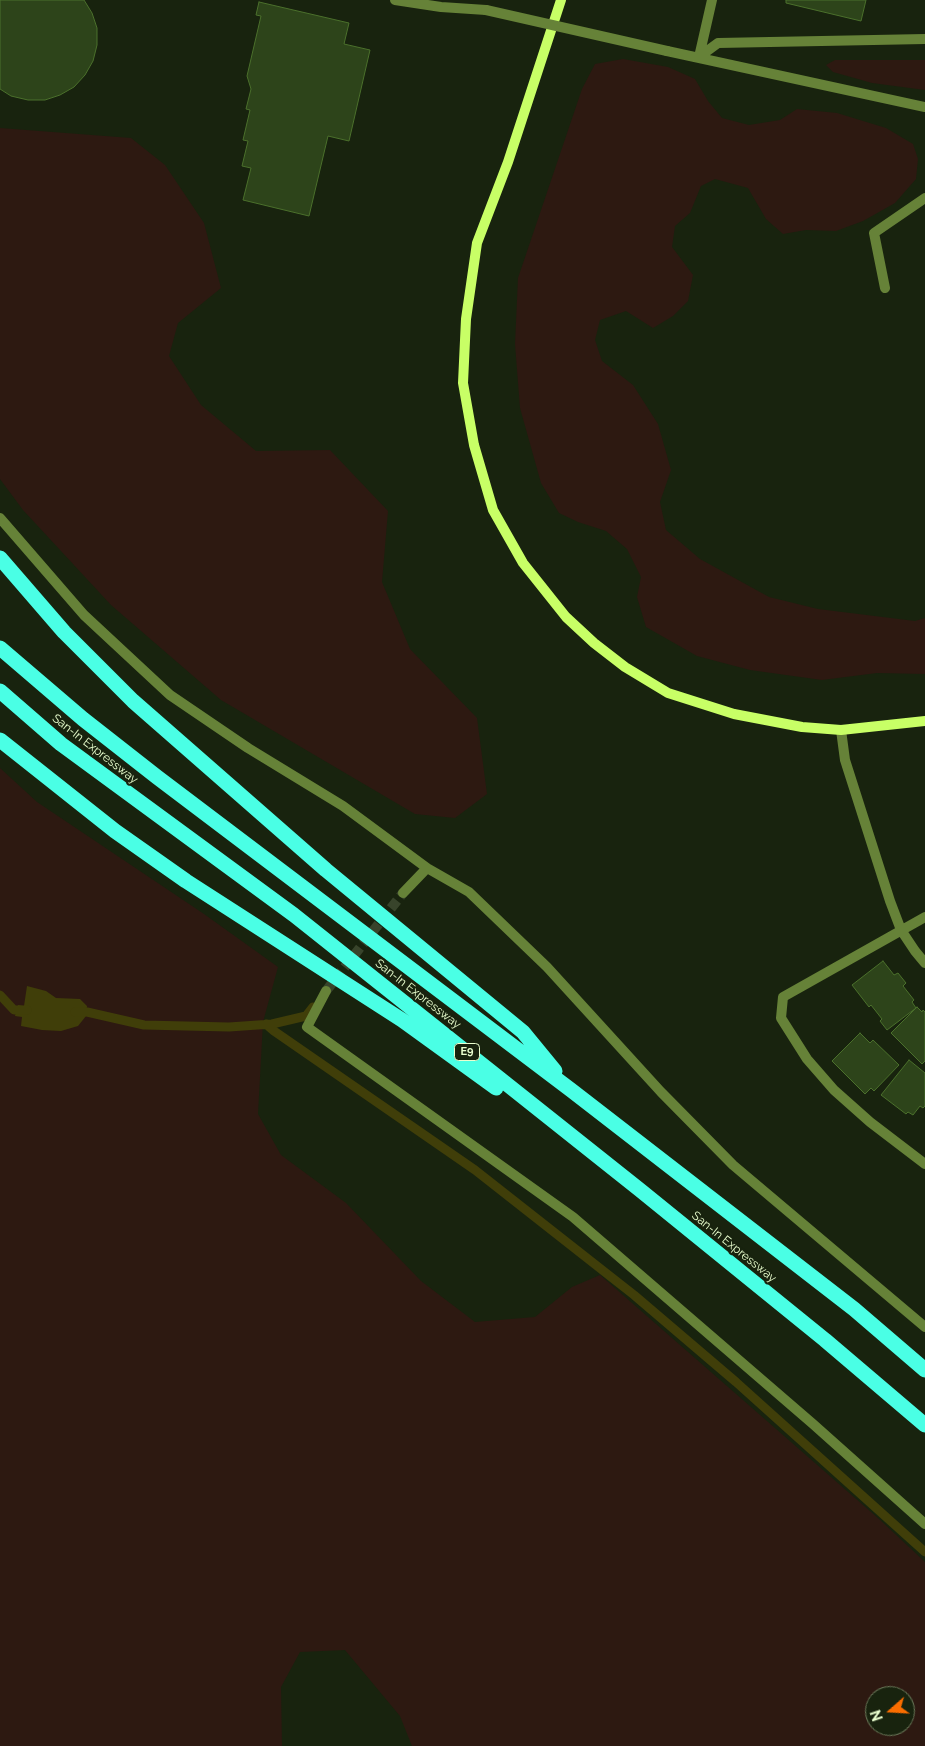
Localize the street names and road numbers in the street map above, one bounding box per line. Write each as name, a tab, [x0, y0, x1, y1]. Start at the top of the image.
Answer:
street label: San-In Expressway	[49, 711, 141, 787]
street label: San-In Expressway	[372, 956, 464, 1032]
road number: E9	[454, 1044, 480, 1060]
street label: San-In Expressway	[689, 1208, 779, 1286]

